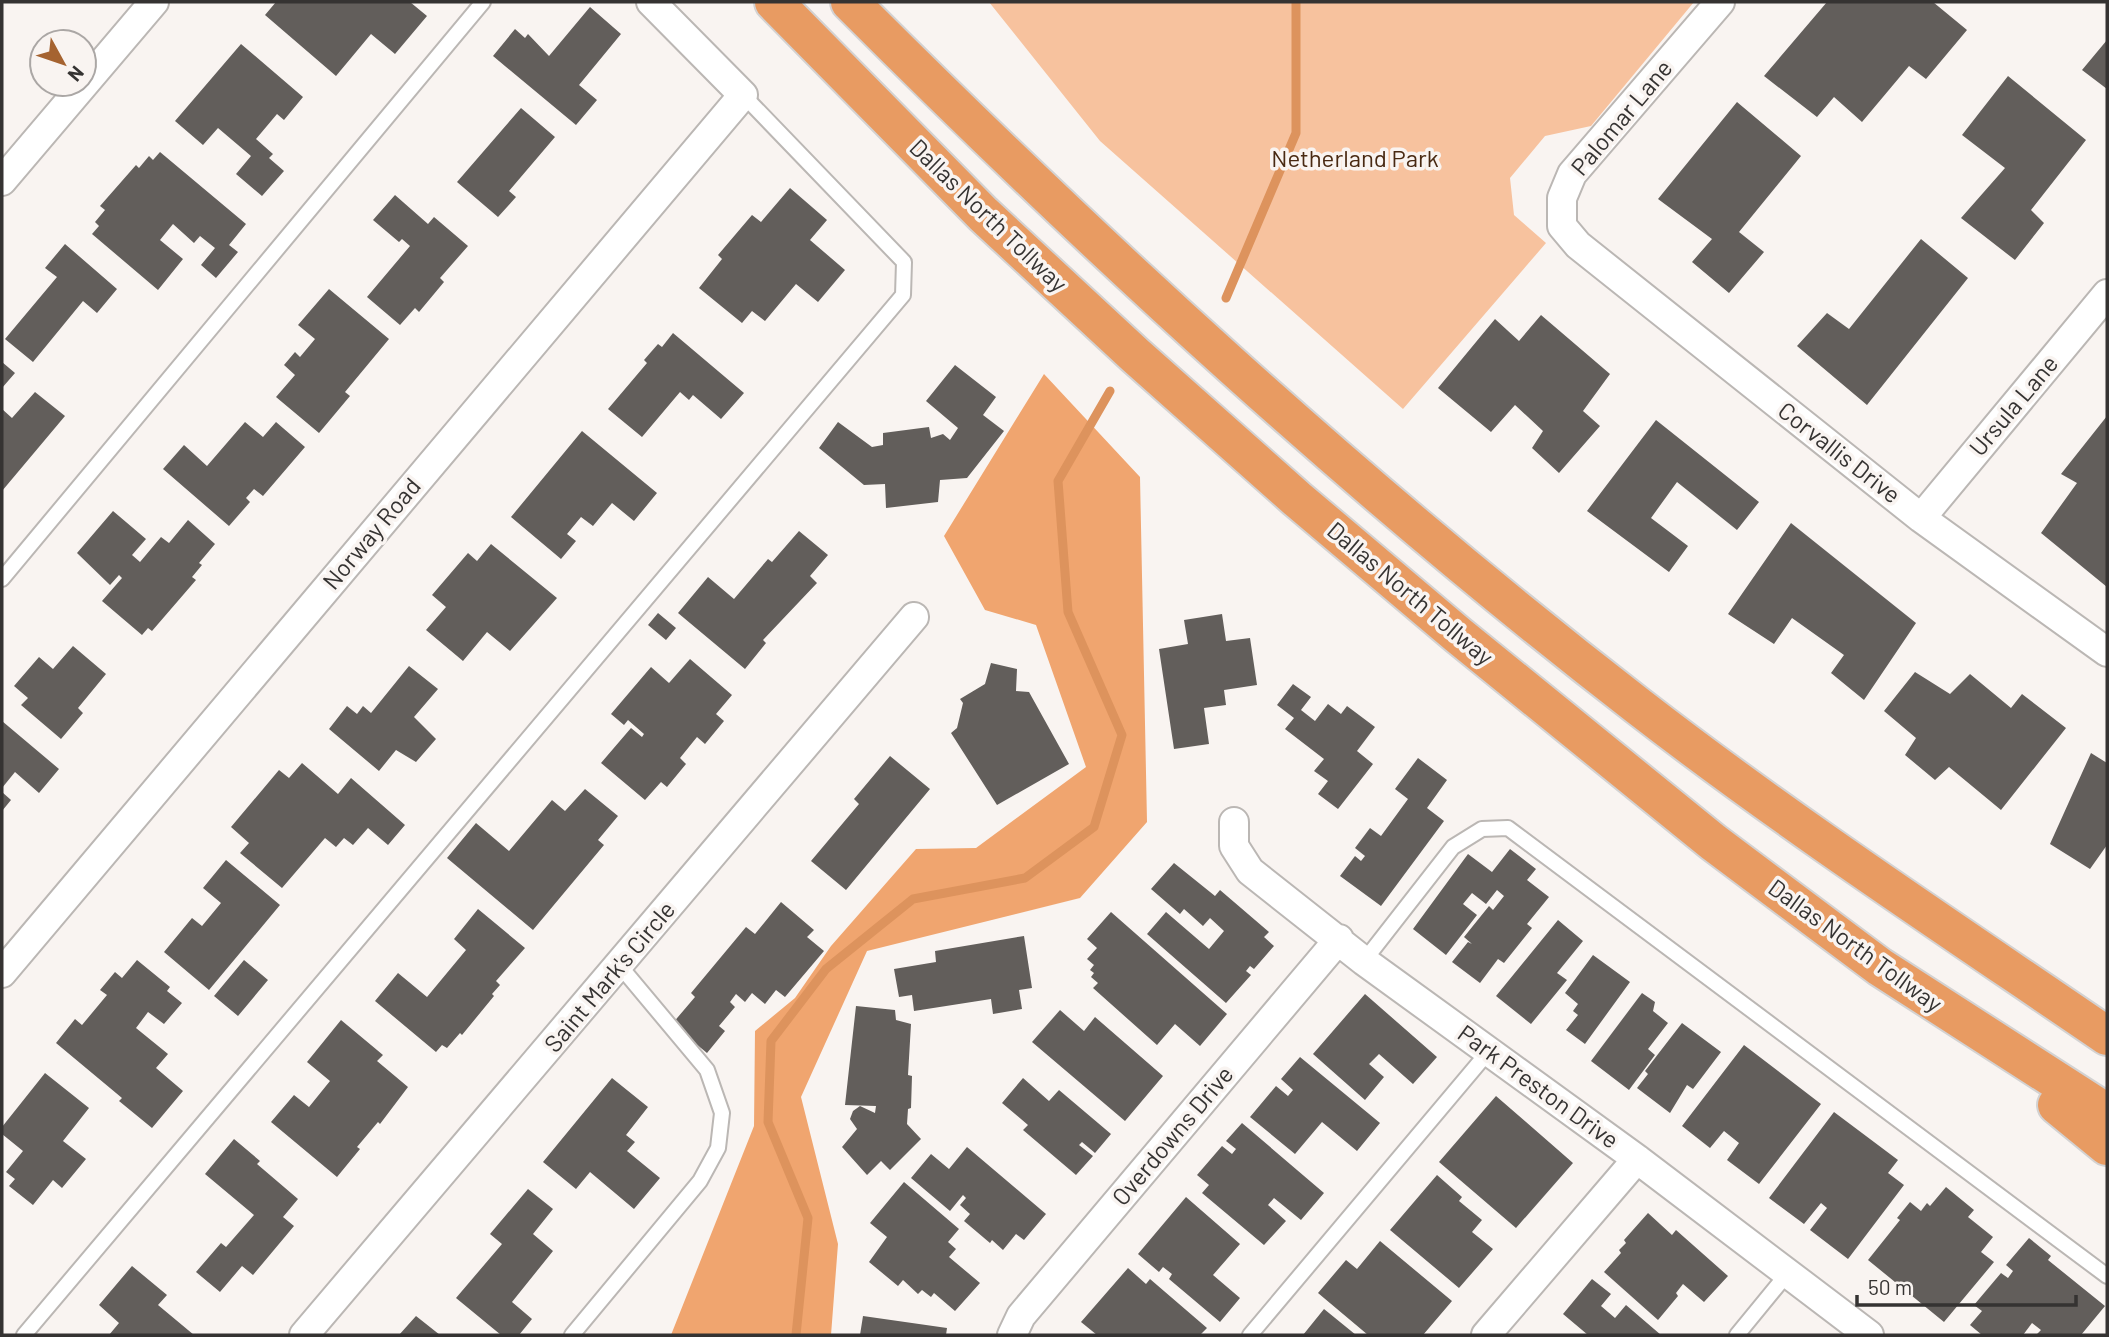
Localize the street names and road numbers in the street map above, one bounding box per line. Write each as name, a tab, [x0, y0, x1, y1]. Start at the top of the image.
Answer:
street label: Palomar Lane	[1564, 53, 1678, 181]
street label: Dallas North Tollway	[904, 132, 1074, 298]
street label: Ursula Lane	[1962, 349, 2063, 461]
street label: Corvallis Drive	[1773, 395, 1907, 509]
street label: Norway Road	[316, 471, 426, 595]
street label: Dallas North Tollway	[1322, 515, 1500, 671]
street label: Dallas North Tollway	[1763, 872, 1948, 1018]
street label: Saint Mark's Circle	[537, 895, 680, 1057]
street label: Park Preston Drive	[1453, 1018, 1625, 1154]
street label: Overdowns Drive	[1105, 1059, 1239, 1211]

